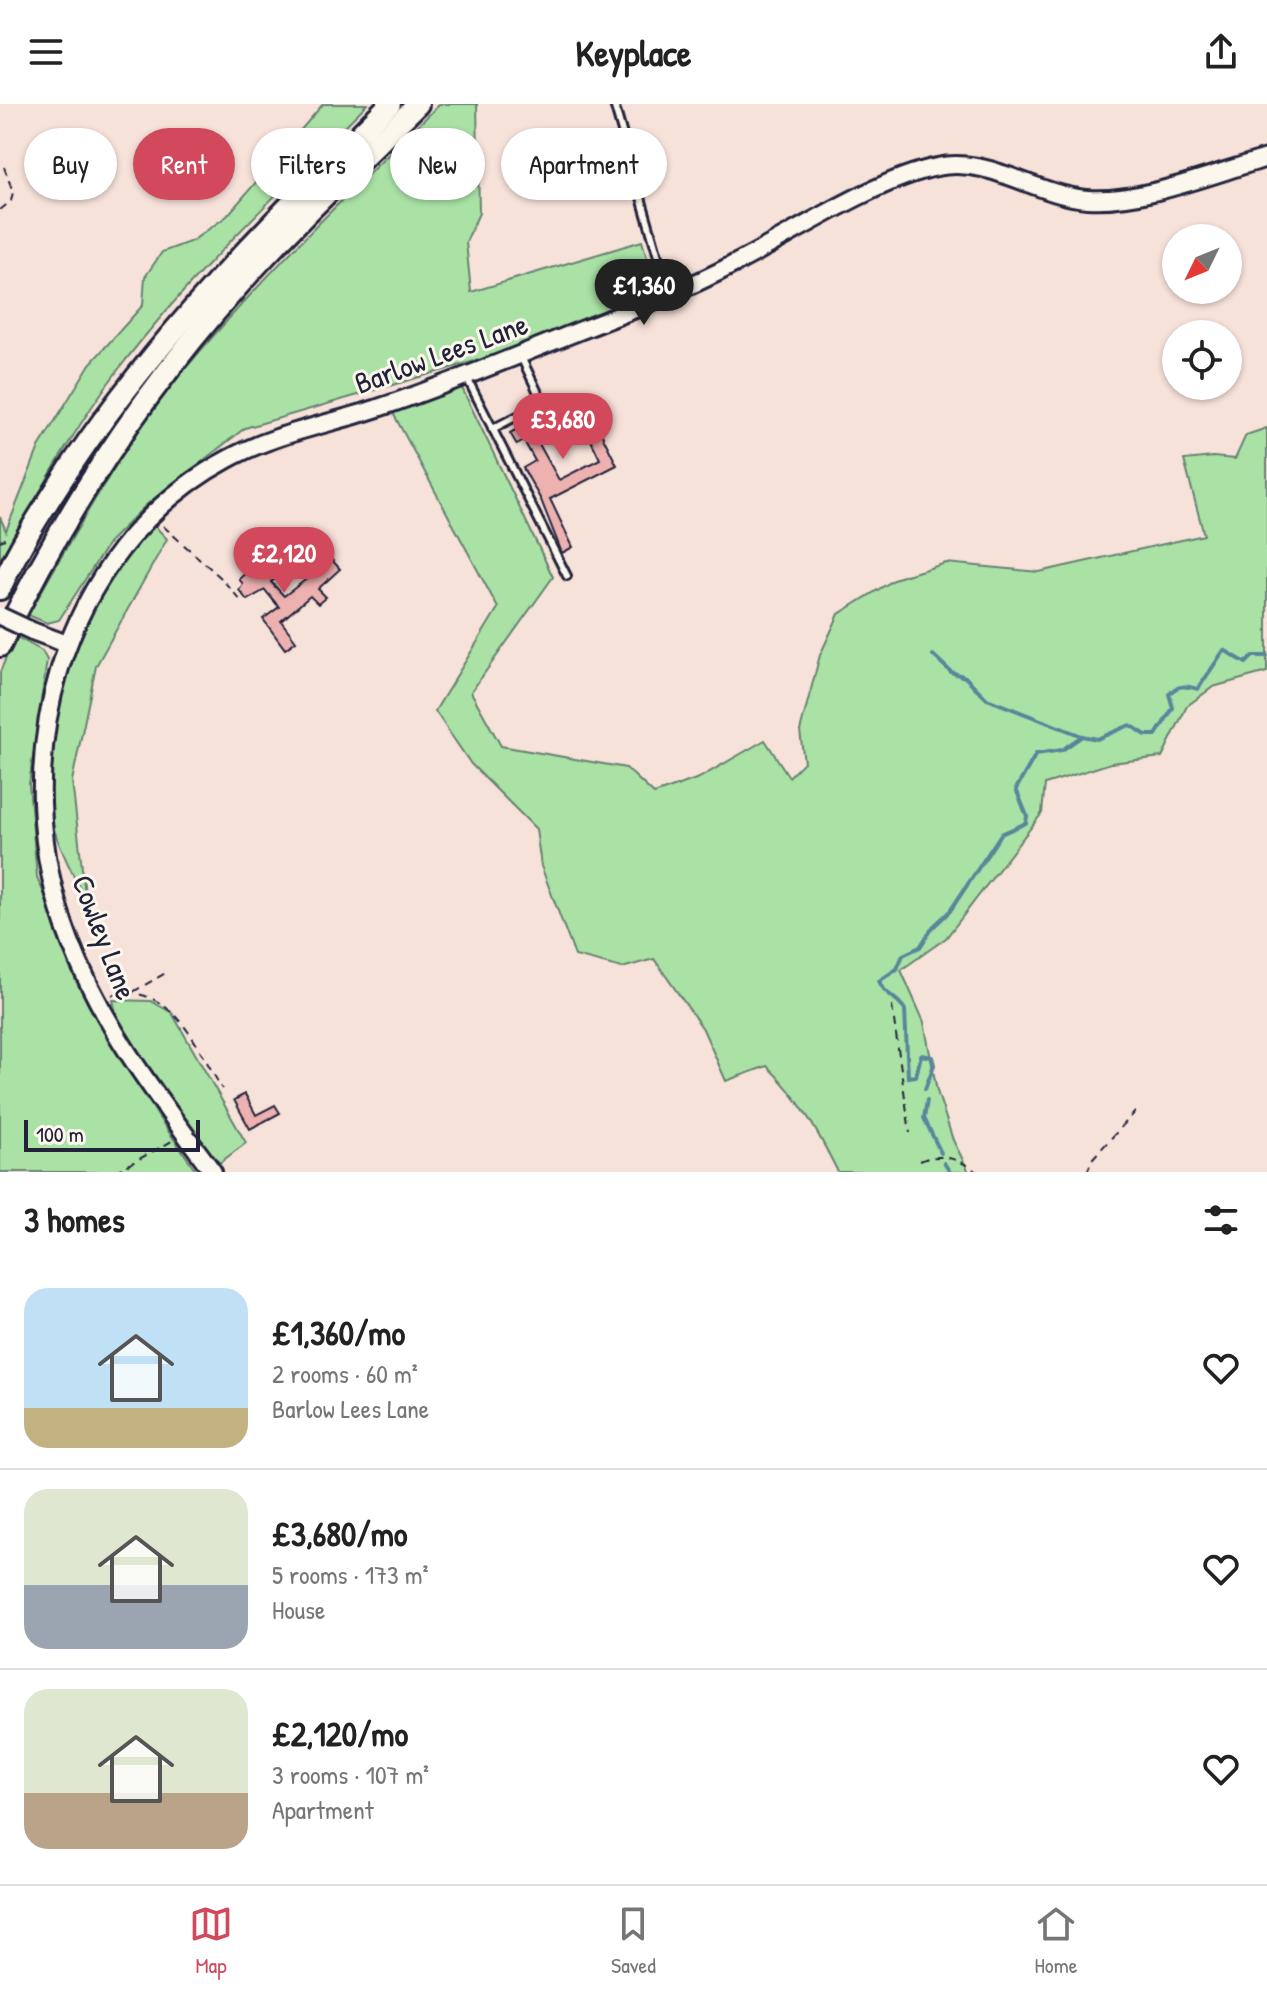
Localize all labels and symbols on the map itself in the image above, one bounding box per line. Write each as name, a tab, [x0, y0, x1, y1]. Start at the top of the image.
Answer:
north arrow	[1162, 224, 1242, 304]
pin: £1,360	[579, 259, 709, 327]
street label: Barlow Lees Lane	[349, 303, 533, 403]
pin: £3,680	[498, 393, 628, 461]
pin: £2,120	[219, 527, 349, 595]
street label: Cowley Lane	[63, 869, 147, 1005]
scale bar	[24, 1116, 200, 1152]

